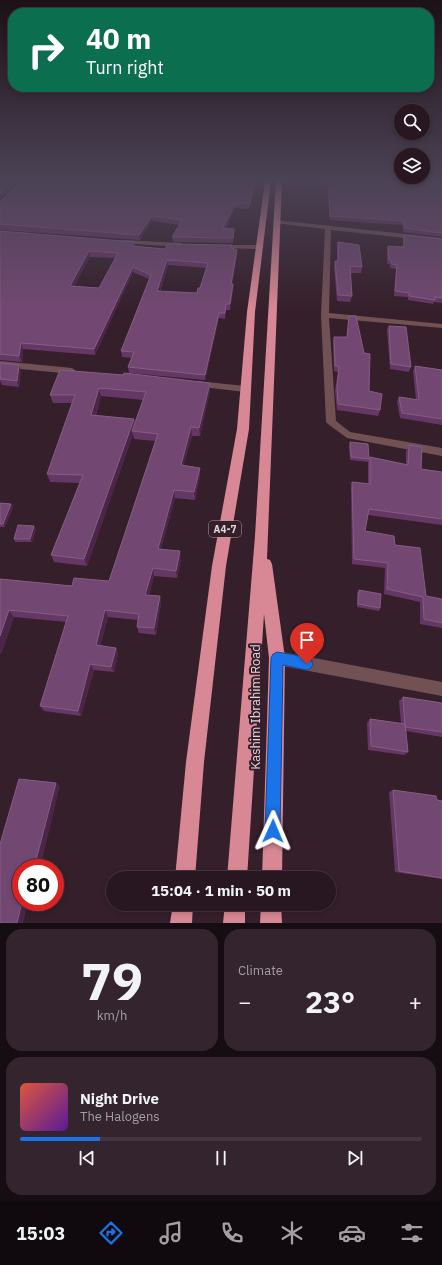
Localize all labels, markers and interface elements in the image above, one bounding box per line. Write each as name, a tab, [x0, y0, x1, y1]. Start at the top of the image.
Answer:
text: 40 m	[86, 20, 151, 57]
icon: right	[20, 24, 72, 76]
text: Turn right	[86, 56, 164, 79]
map controls	[394, 104, 430, 184]
button: search	[394, 104, 430, 140]
button: layers	[394, 148, 430, 184]
road number: A4-7	[209, 521, 241, 537]
pin	[290, 623, 324, 664]
icon: arrive	[296, 629, 318, 651]
street label: Kashim Ibrahim Road	[247, 644, 264, 770]
position arrow	[252, 810, 294, 852]
speed limit sign: 80	[12, 859, 64, 911]
text: 15:04 · 1 min · 50 m	[151, 881, 291, 900]
text: 79	[81, 947, 143, 1014]
text: Climate	[238, 962, 283, 979]
text: 23°	[305, 982, 355, 1021]
text: −	[238, 987, 251, 1016]
text: +	[409, 987, 422, 1016]
text: km/h	[97, 1007, 127, 1024]
text: Night Drive	[80, 1089, 159, 1108]
text: The Halogens	[80, 1108, 160, 1125]
icon: previous	[76, 1147, 98, 1169]
icon: pause	[210, 1147, 232, 1169]
icon: next	[344, 1147, 366, 1169]
icon: directions	[97, 1219, 125, 1247]
icon: music	[157, 1219, 185, 1247]
icon: phone	[218, 1219, 246, 1247]
icon: climate	[278, 1219, 306, 1247]
icon: car	[338, 1219, 366, 1247]
icon: filters	[398, 1219, 426, 1247]
text: 15:03	[16, 1222, 65, 1245]

